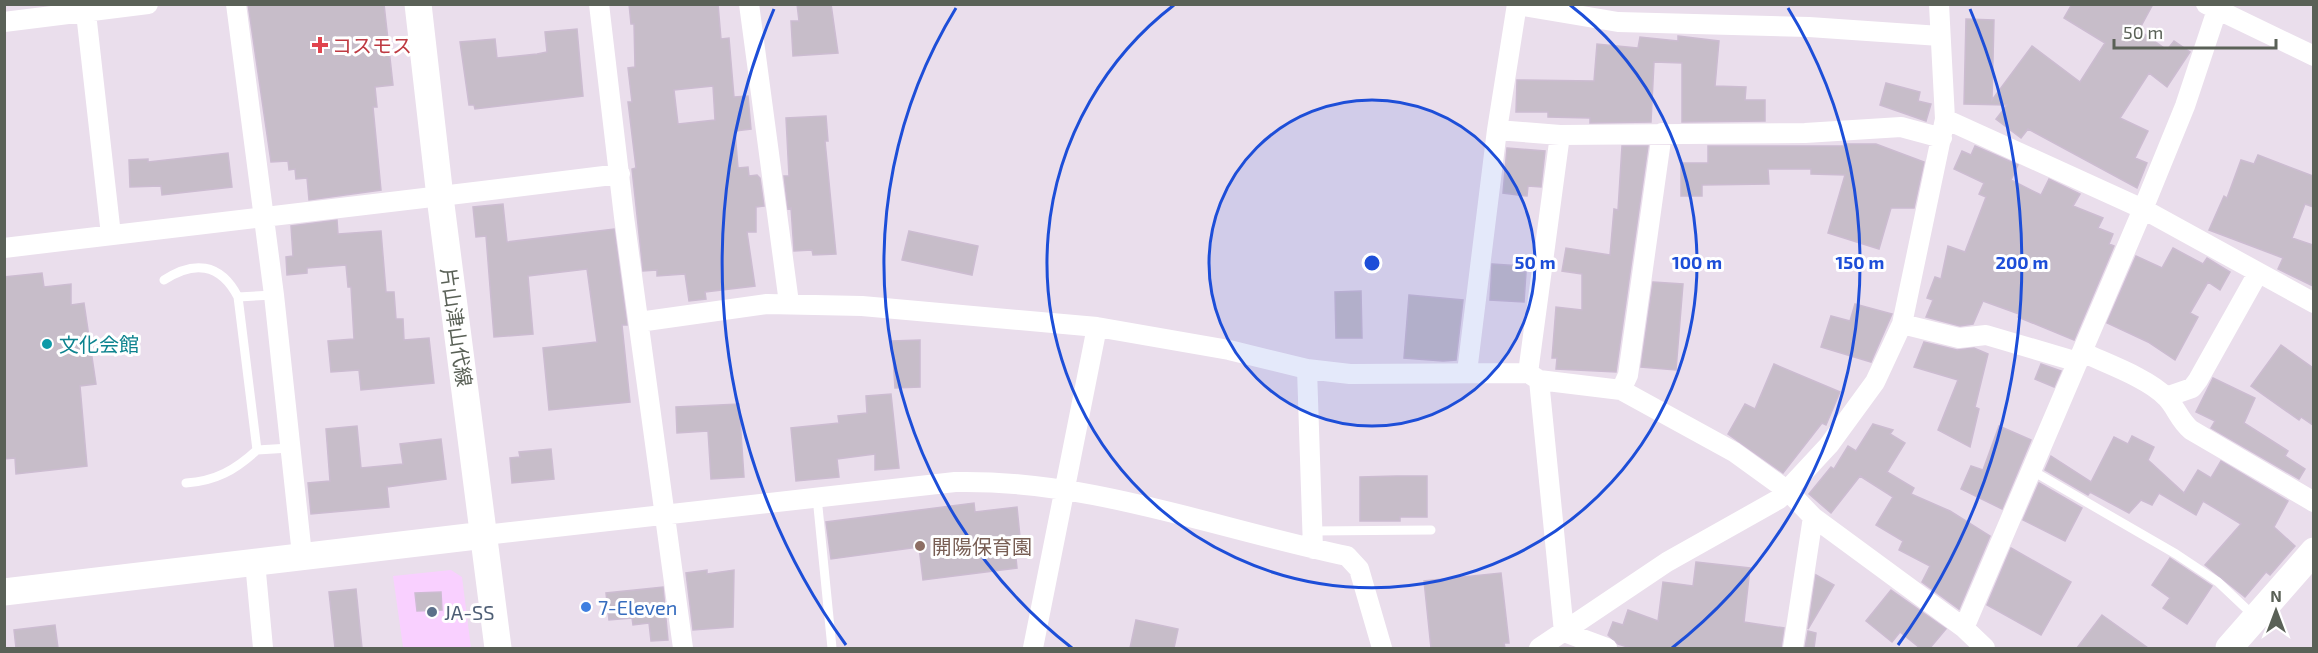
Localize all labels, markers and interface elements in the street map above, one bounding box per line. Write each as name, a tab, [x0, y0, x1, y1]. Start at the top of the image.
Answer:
scale bar	[2114, 12, 2276, 50]
text: 50 m	[2123, 21, 2163, 43]
place label: コスモス	[332, 33, 412, 57]
marker: コスモス	[313, 38, 327, 52]
text: 50 m	[1514, 251, 1556, 273]
text: 100 m	[1672, 251, 1722, 273]
text: 150 m	[1836, 251, 1884, 273]
text: 200 m	[1996, 251, 2048, 273]
centre of rings	[1362, 253, 1382, 273]
street label: 片山津山代線	[437, 266, 477, 388]
place label: 文化会館	[59, 332, 139, 356]
marker: 文化会館	[40, 337, 54, 351]
place label: 開陽保育園	[932, 534, 1032, 558]
marker: 開陽保育園	[913, 539, 927, 553]
north arrow	[2246, 581, 2306, 641]
text: N	[2270, 586, 2282, 605]
place label: 7-Eleven	[598, 595, 677, 619]
place label: JA-SS	[444, 600, 494, 624]
marker: 7-Eleven	[579, 600, 593, 614]
marker: JA-SS	[425, 605, 439, 619]

